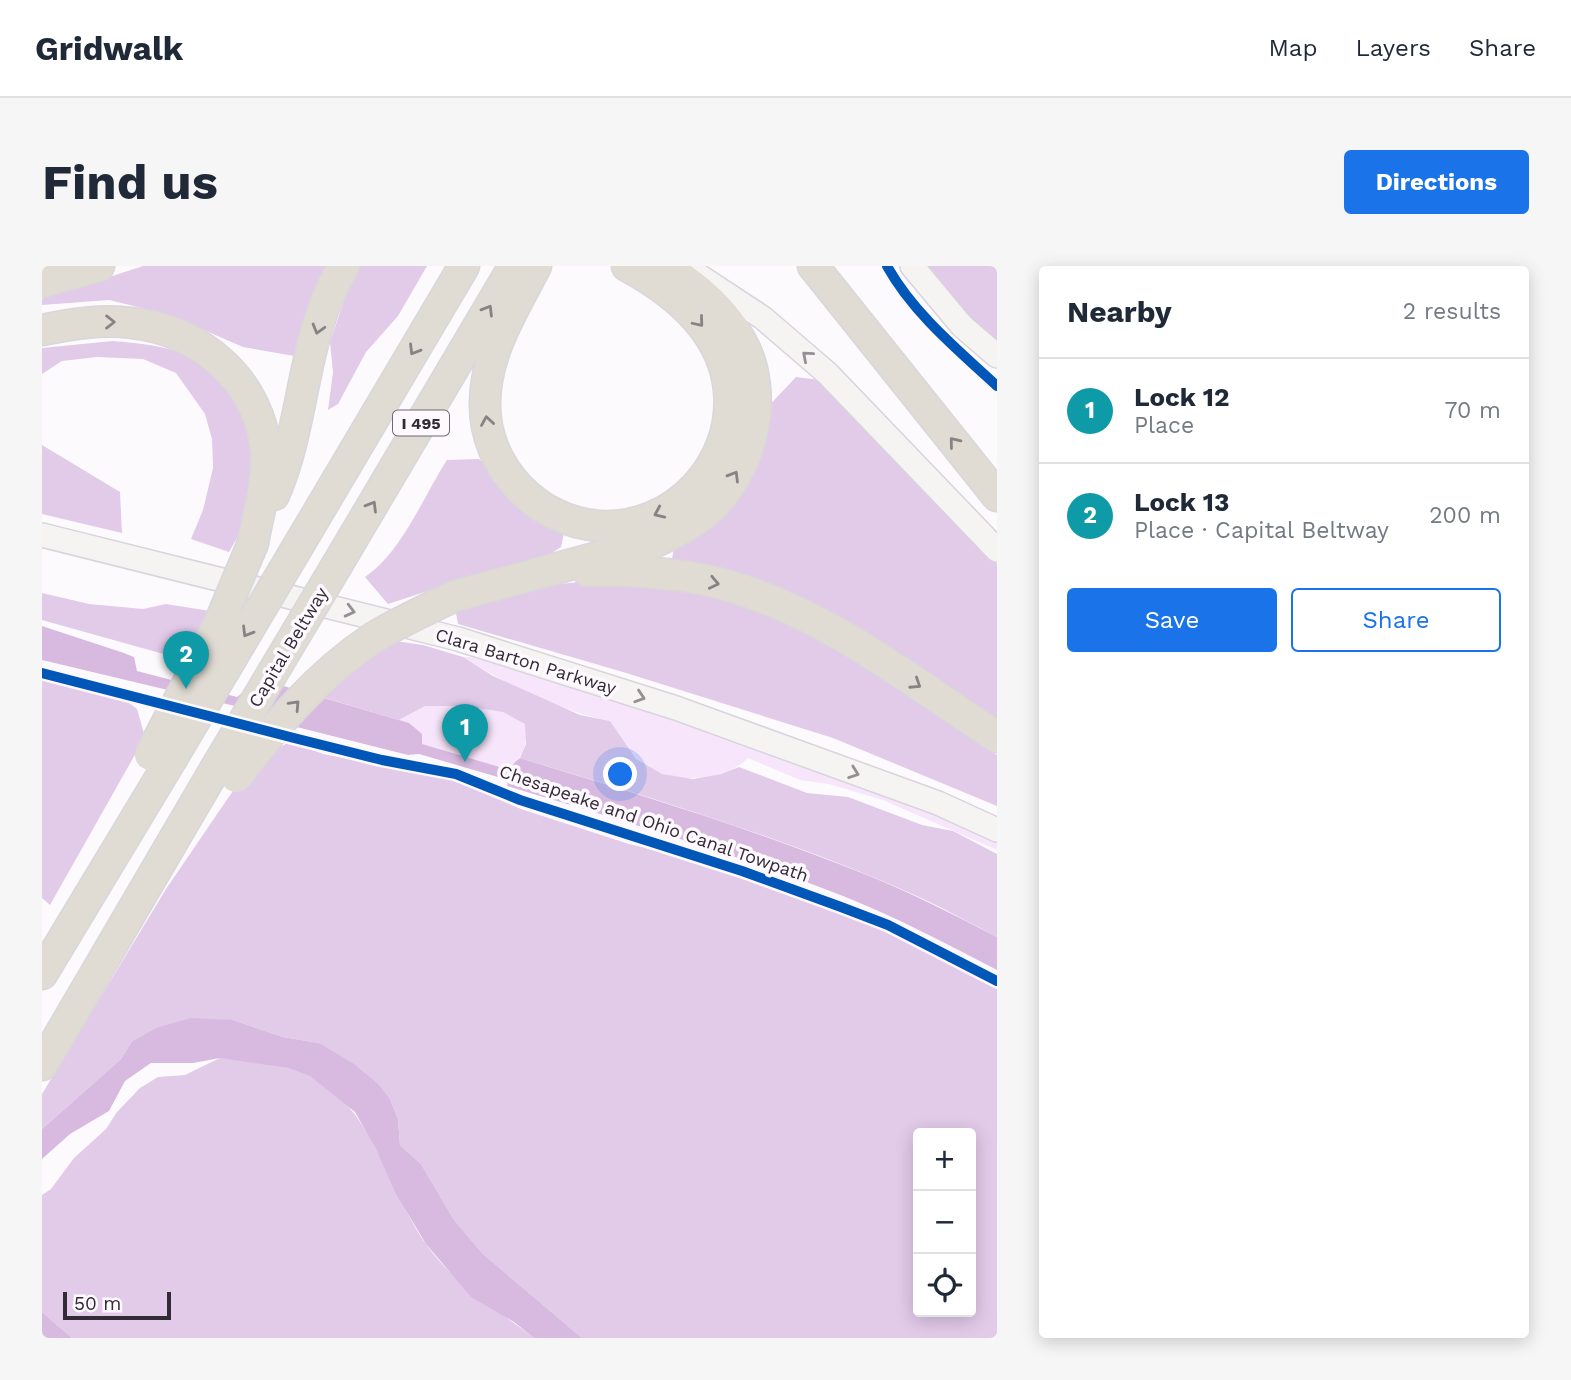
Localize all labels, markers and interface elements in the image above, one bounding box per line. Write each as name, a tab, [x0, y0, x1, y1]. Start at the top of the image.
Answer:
text: Gridwalk	[35, 29, 183, 68]
text: Map	[1269, 34, 1317, 62]
text: Layers	[1355, 34, 1431, 62]
text: Share	[1469, 34, 1536, 62]
button: Directions	[1344, 150, 1529, 214]
text: Find us	[42, 153, 218, 211]
text: Nearby	[1067, 294, 1172, 329]
text: 2 results	[1403, 298, 1501, 325]
one-way arrow	[480, 305, 493, 318]
one-way arrow	[105, 314, 115, 330]
one-way arrow	[691, 314, 703, 327]
one-way arrow	[311, 323, 326, 335]
one-way arrow	[409, 343, 422, 356]
one-way arrow	[802, 352, 815, 364]
text: Lock 12	[1134, 382, 1230, 412]
text: 1	[1085, 397, 1095, 424]
text: 70 m	[1444, 397, 1501, 424]
road number: I 495	[393, 410, 449, 435]
text: Place	[1134, 412, 1194, 439]
one-way arrow	[480, 415, 495, 427]
one-way arrow	[950, 438, 963, 450]
one-way arrow	[726, 471, 739, 484]
text: Lock 13	[1134, 487, 1229, 517]
one-way arrow	[364, 500, 377, 513]
text: 2	[1083, 502, 1097, 529]
text: 200 m	[1429, 502, 1501, 529]
one-way arrow	[654, 505, 666, 519]
text: Place · Capital Beltway	[1134, 517, 1389, 544]
one-way arrow	[708, 574, 720, 589]
street label: Capital Beltway	[244, 583, 332, 711]
button: Save	[1067, 588, 1277, 652]
button: Share	[1291, 588, 1501, 652]
one-way arrow	[344, 603, 356, 617]
street label: Clara Barton Parkway	[433, 623, 620, 699]
one-way arrow	[242, 625, 255, 638]
pin: 2	[163, 631, 209, 689]
one-way arrow	[909, 676, 922, 689]
one-way arrow	[634, 688, 646, 703]
one-way arrow	[286, 700, 299, 713]
pin: 1	[442, 704, 488, 762]
your location	[603, 757, 637, 791]
street label: Chesapeake and Ohio Canal Towpath	[497, 760, 811, 886]
one-way arrow	[848, 765, 860, 779]
map controls	[913, 1128, 976, 1317]
button: +	[913, 1128, 976, 1191]
button: −	[913, 1191, 976, 1254]
button: locate	[913, 1254, 976, 1317]
scale bar	[63, 1289, 172, 1321]
text: 50 m	[74, 1292, 121, 1315]

